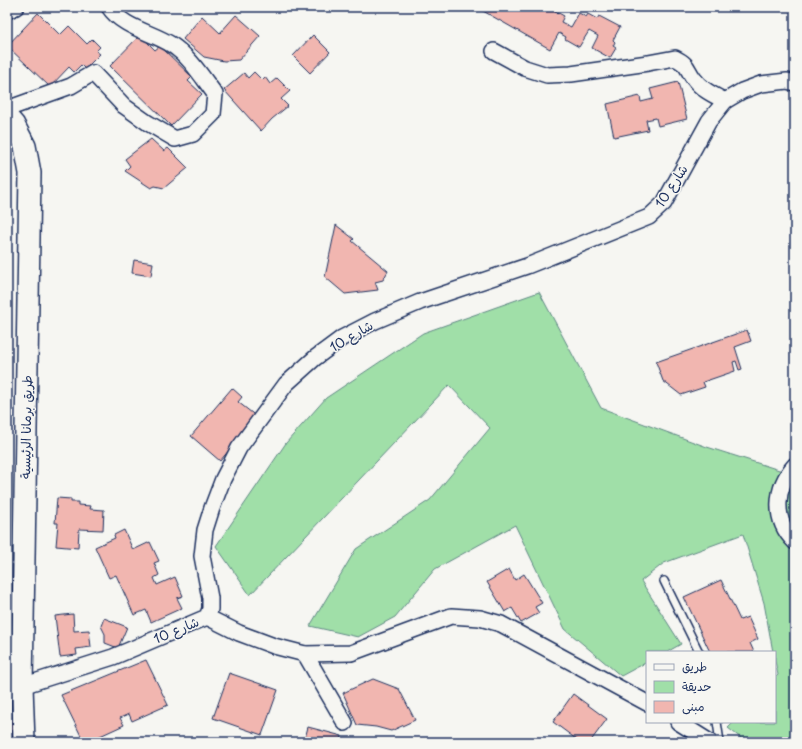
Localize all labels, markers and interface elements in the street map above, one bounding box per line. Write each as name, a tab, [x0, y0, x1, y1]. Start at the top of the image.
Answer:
street label: شارع 10	[650, 161, 692, 211]
street label: شارع 10	[325, 315, 377, 357]
street label: طريق برمانا الرئيسية	[15, 375, 36, 479]
street label: شارع 10	[150, 611, 202, 649]
legend	[646, 651, 776, 723]
text: طريق	[682, 657, 707, 675]
text: حديقة	[682, 677, 711, 695]
text: مبنى	[682, 697, 705, 715]

